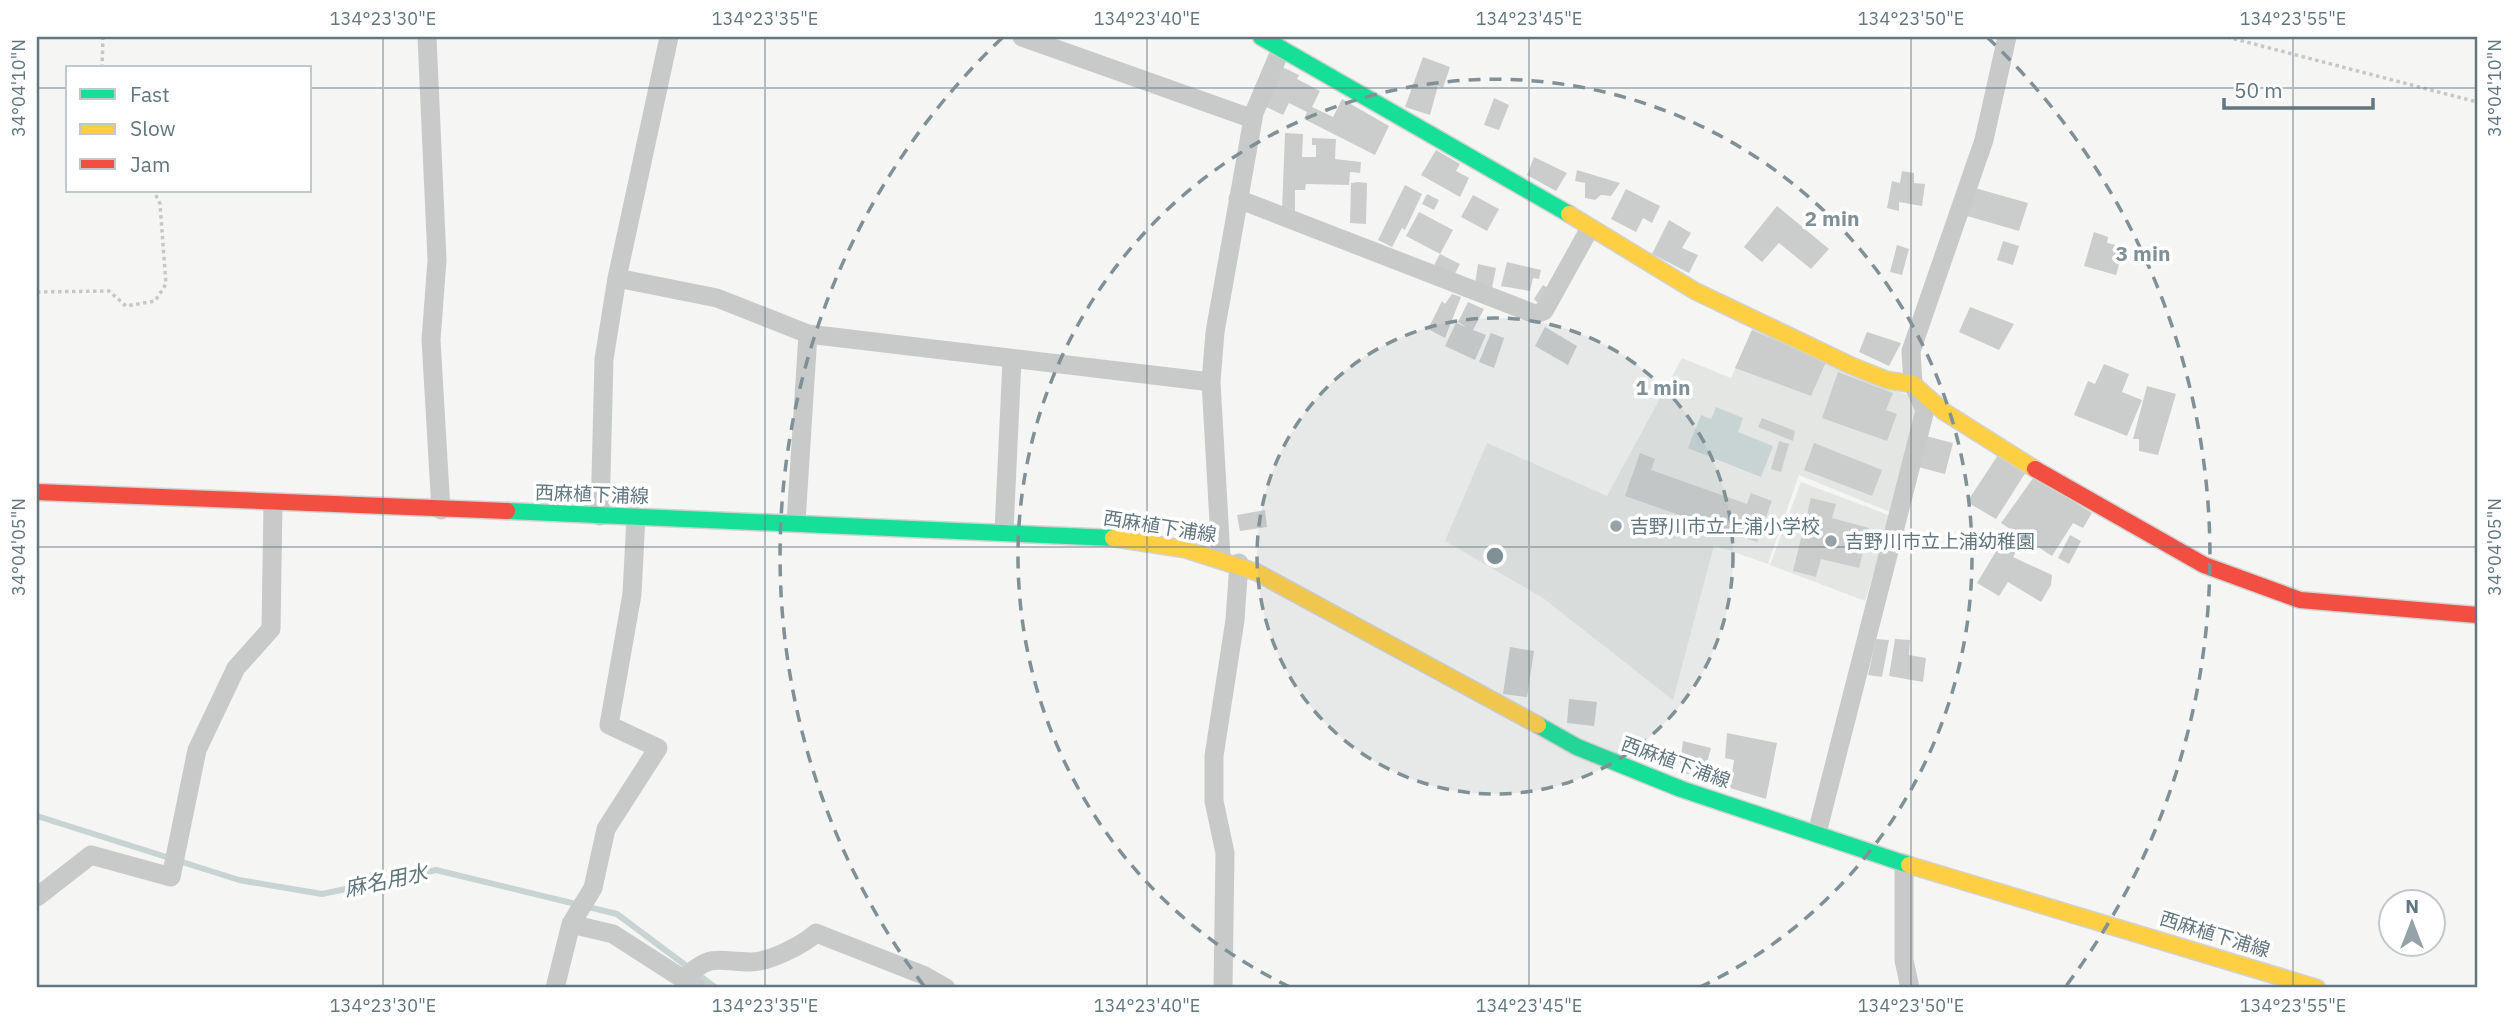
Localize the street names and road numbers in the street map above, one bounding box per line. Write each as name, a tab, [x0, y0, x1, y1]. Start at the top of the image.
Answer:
street label: 西麻植下浦線	[535, 480, 649, 508]
street label: 西麻植下浦線	[1102, 505, 1218, 547]
street label: 西麻植下浦線	[1618, 731, 1734, 793]
street label: 西麻植下浦線	[2157, 906, 2273, 962]

